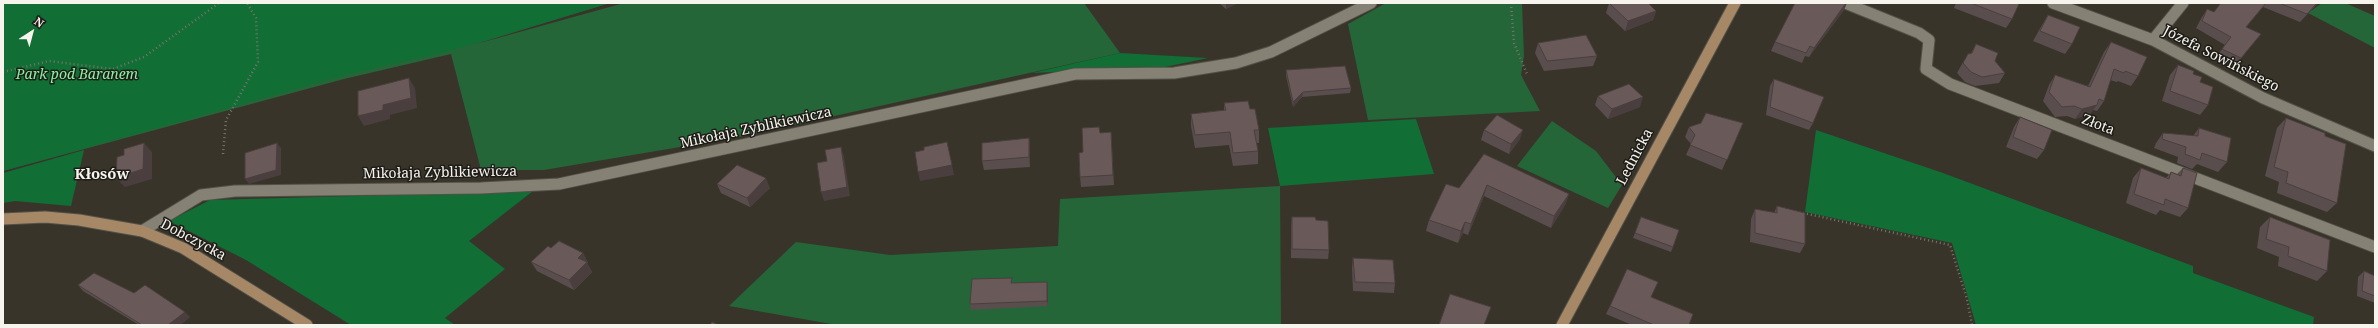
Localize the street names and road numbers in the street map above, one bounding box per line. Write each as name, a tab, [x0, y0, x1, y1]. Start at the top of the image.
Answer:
street label: Józefa Sowińskiego	[2160, 23, 2282, 95]
street label: Mikołaja Zyblikiewicza	[679, 104, 833, 152]
street label: Złota	[2079, 111, 2117, 139]
street label: Lednicka	[1613, 126, 1657, 188]
street label: Mikołaja Zyblikiewicza	[363, 163, 517, 183]
street label: Dobczycka	[157, 216, 229, 264]

